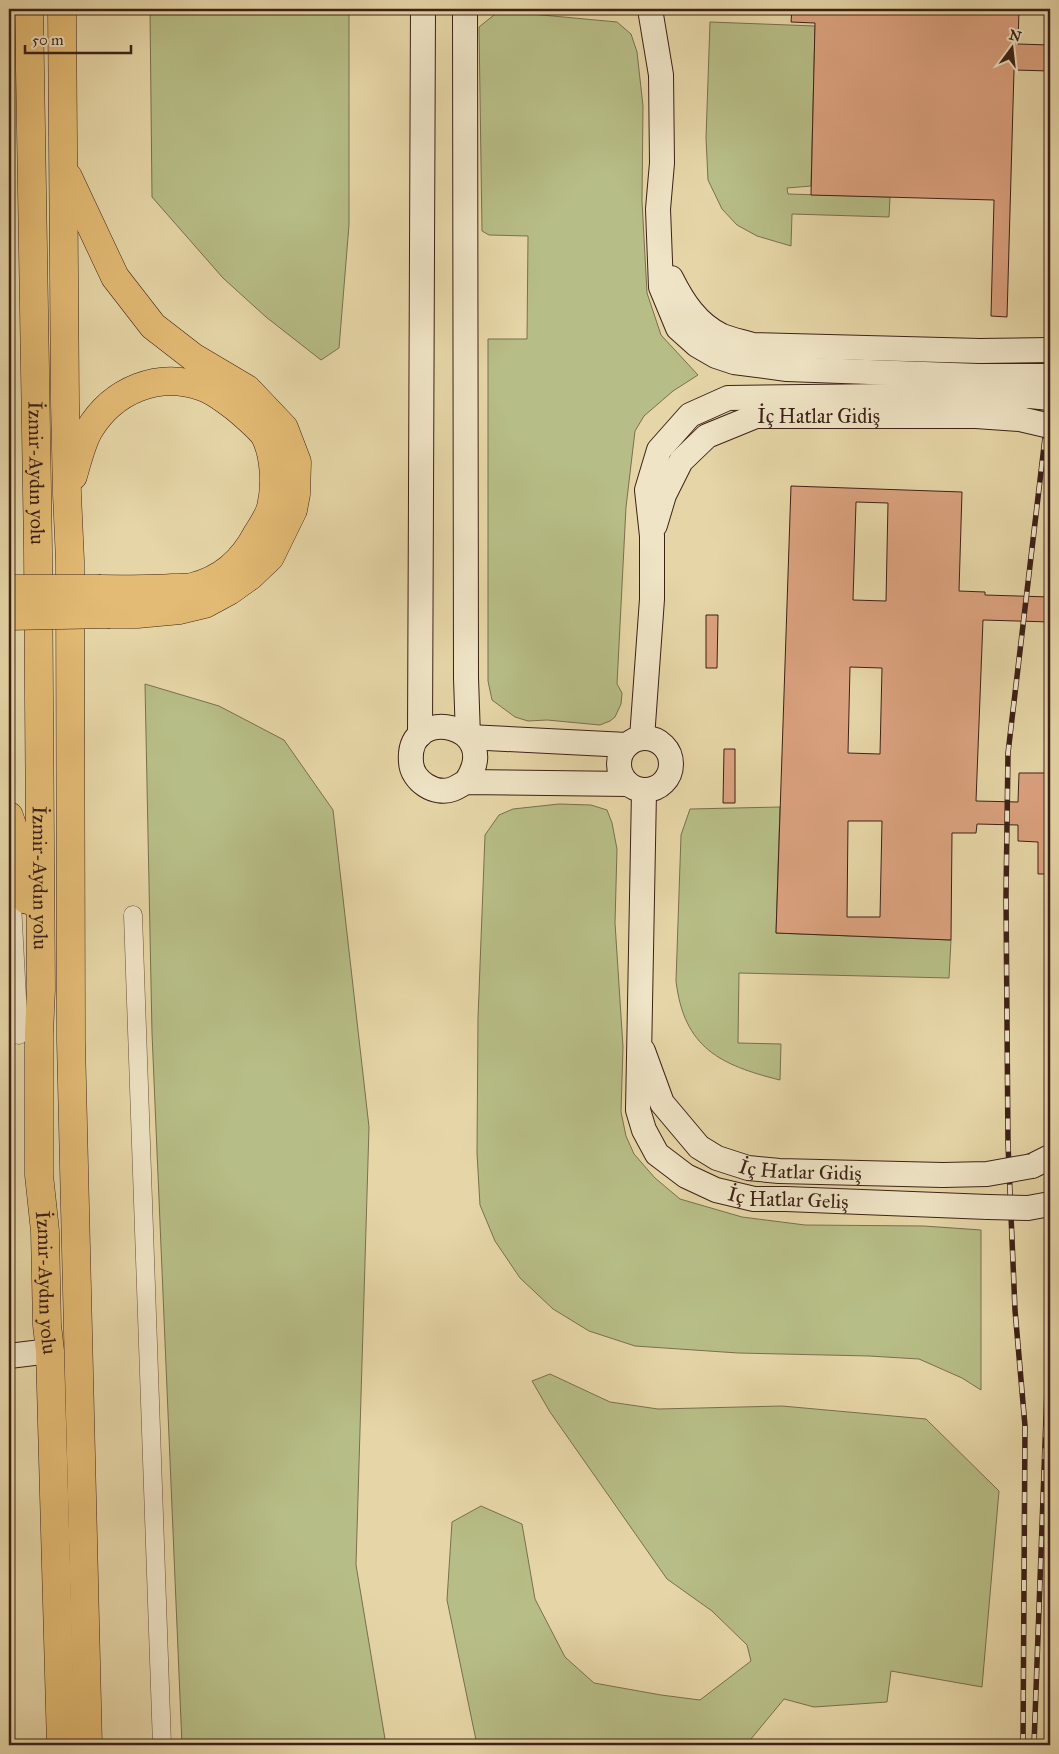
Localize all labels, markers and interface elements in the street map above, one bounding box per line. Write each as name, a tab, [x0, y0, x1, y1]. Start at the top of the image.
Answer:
scale bar	[25, 22, 131, 54]
north arrow	[986, 22, 1036, 72]
text: N	[1007, 26, 1023, 46]
text: 50 m	[32, 31, 64, 49]
street label: İzmir-Aydın yolu	[24, 401, 50, 545]
street label: İç Hatlar Gidiş	[757, 403, 880, 428]
street label: İzmir-Aydın yolu	[28, 806, 53, 950]
street label: İç Hatlar Gidiş	[736, 1153, 862, 1185]
street label: İç Hatlar Geliş	[726, 1180, 849, 1213]
street label: İzmir-Aydın yolu	[31, 1209, 62, 1356]

